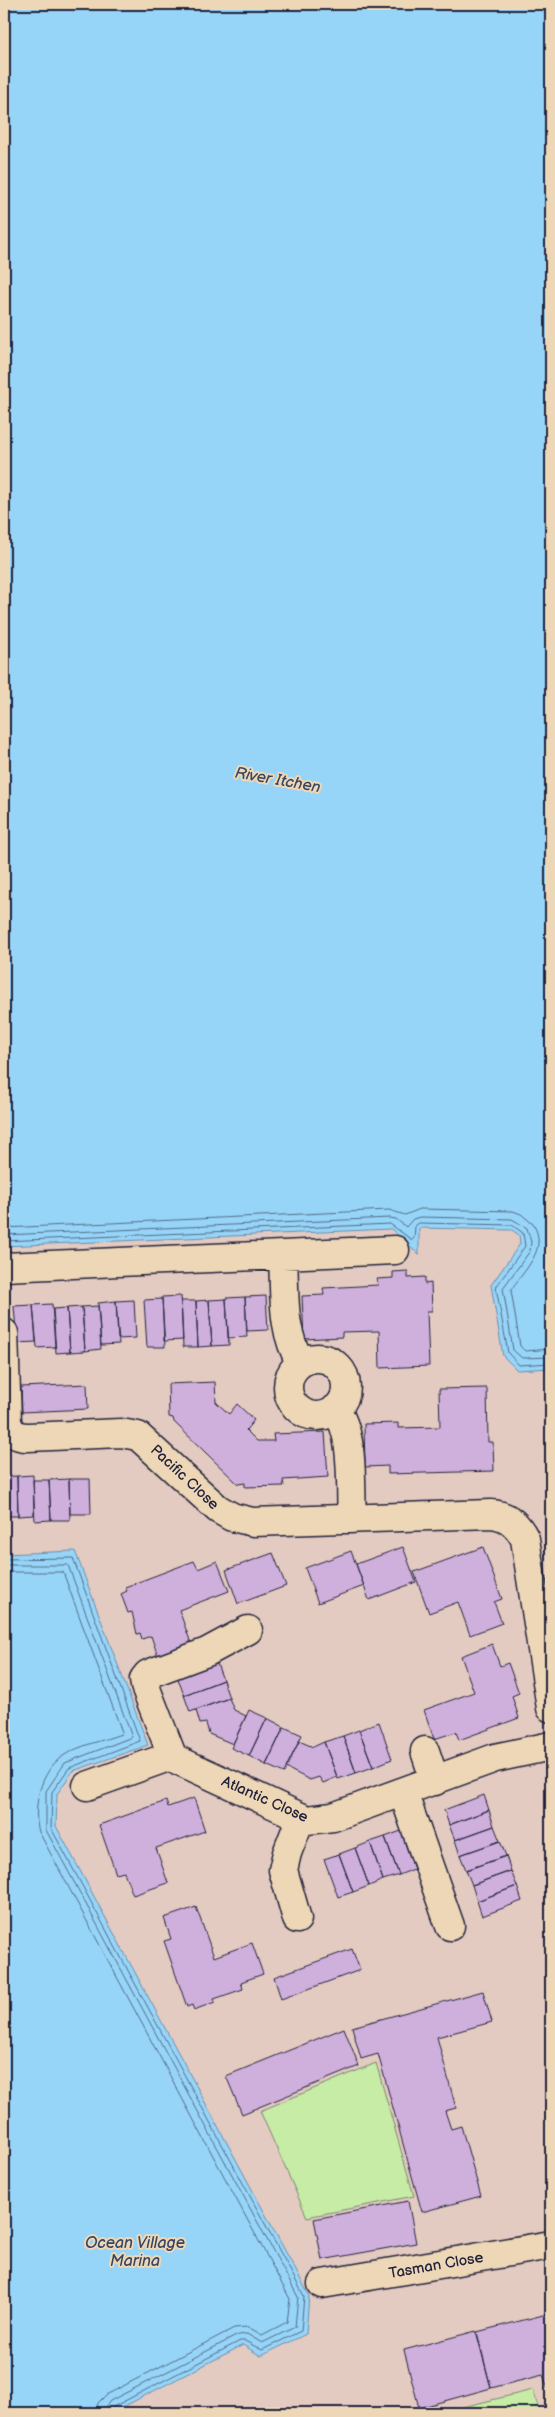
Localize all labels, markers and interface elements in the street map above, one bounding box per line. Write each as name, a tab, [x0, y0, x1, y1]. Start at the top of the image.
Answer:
water label: River Itchen	[233, 764, 322, 797]
street label: Pacific Close	[146, 1441, 223, 1514]
street label: Atlantic Close	[219, 1772, 311, 1827]
water label: Ocean Village Marina	[85, 2234, 185, 2271]
street label: Tasman Close	[387, 2248, 485, 2283]

